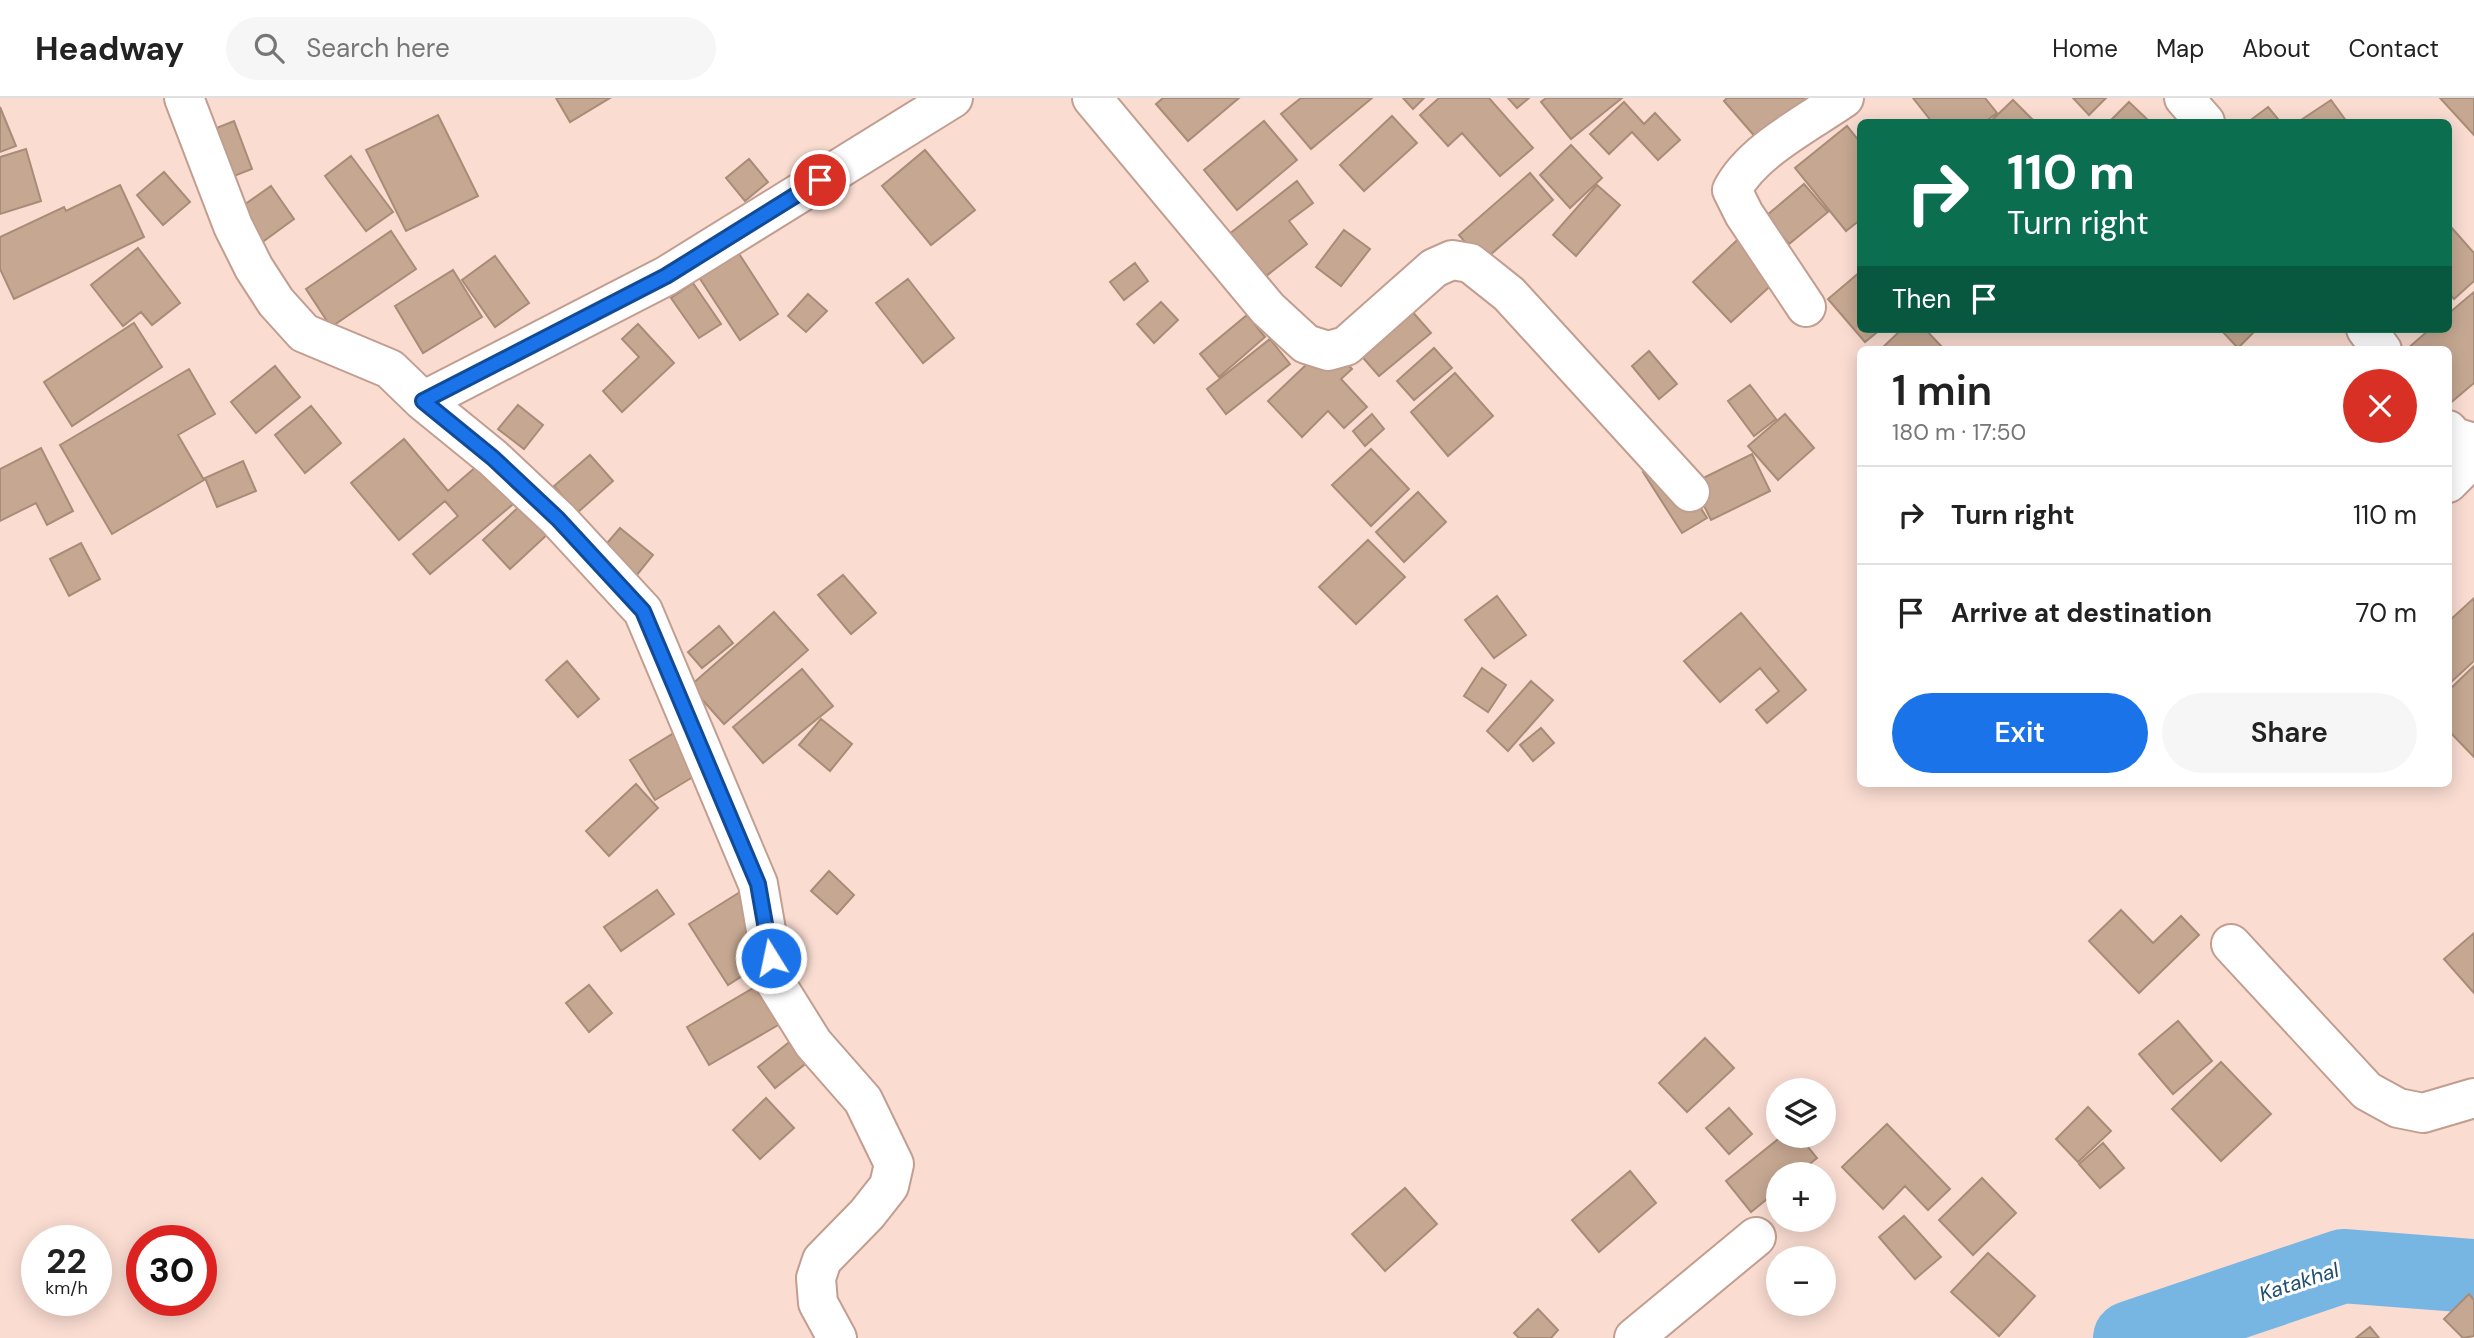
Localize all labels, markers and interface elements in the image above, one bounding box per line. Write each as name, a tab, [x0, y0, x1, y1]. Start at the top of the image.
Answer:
search box	[226, 17, 716, 80]
text: Headway	[35, 27, 184, 70]
icon: search	[250, 29, 288, 67]
text: Search here	[306, 31, 450, 65]
text: Home	[2052, 33, 2118, 64]
text: Map	[2156, 33, 2204, 64]
text: About	[2242, 33, 2311, 64]
text: Contact	[2349, 33, 2439, 64]
text: 110 m	[2007, 140, 2135, 204]
icon: right	[1892, 147, 1983, 238]
pin	[790, 150, 850, 210]
icon: arrive	[801, 161, 839, 199]
text: Turn right	[2007, 202, 2149, 244]
icon: arrive	[1965, 280, 2003, 318]
text: Then	[1892, 282, 1951, 316]
text: 1 min	[1892, 363, 1992, 418]
button: close	[2343, 369, 2417, 443]
text: 180 m · 17:50	[1892, 417, 2026, 447]
icon: right	[1892, 496, 1930, 534]
text: Turn right	[1951, 498, 2075, 532]
text: 110 m	[2353, 498, 2417, 532]
icon: arrive	[1892, 594, 1930, 632]
text: Arrive at destination	[1951, 596, 2212, 630]
text: 70 m	[2356, 596, 2417, 630]
button: Exit	[1892, 693, 2148, 773]
button: Share	[2162, 693, 2417, 773]
position arrow	[734, 921, 808, 995]
map controls	[1766, 1078, 1836, 1316]
button: layers	[1766, 1078, 1836, 1148]
button: +	[1766, 1162, 1836, 1232]
speed limit sign: 30	[126, 1225, 217, 1316]
text: 22	[46, 1238, 87, 1284]
button: −	[1766, 1246, 1836, 1316]
water label: Katakhal	[2256, 1256, 2343, 1308]
text: km/h	[45, 1276, 88, 1300]

